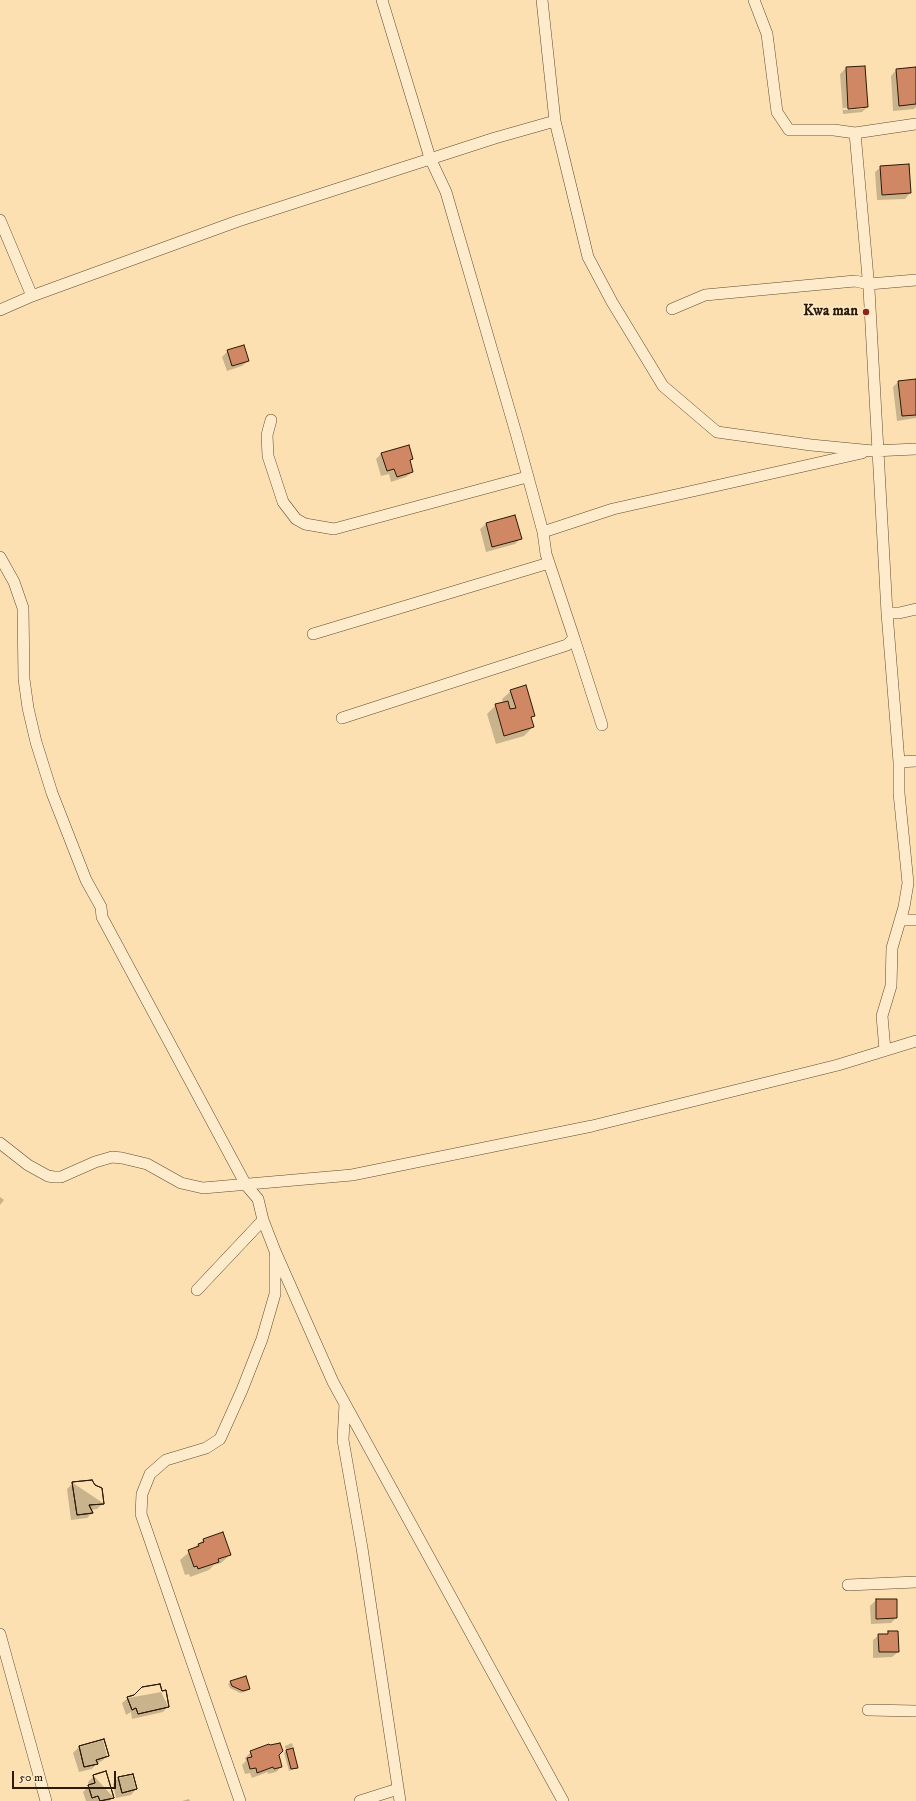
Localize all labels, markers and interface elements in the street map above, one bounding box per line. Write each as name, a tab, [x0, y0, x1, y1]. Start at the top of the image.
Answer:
place label: Kwa man	[803, 303, 858, 321]
marker: Kwa man	[861, 307, 871, 317]
scale bar	[14, 1763, 118, 1789]
text: 50 m	[19, 1770, 43, 1785]

